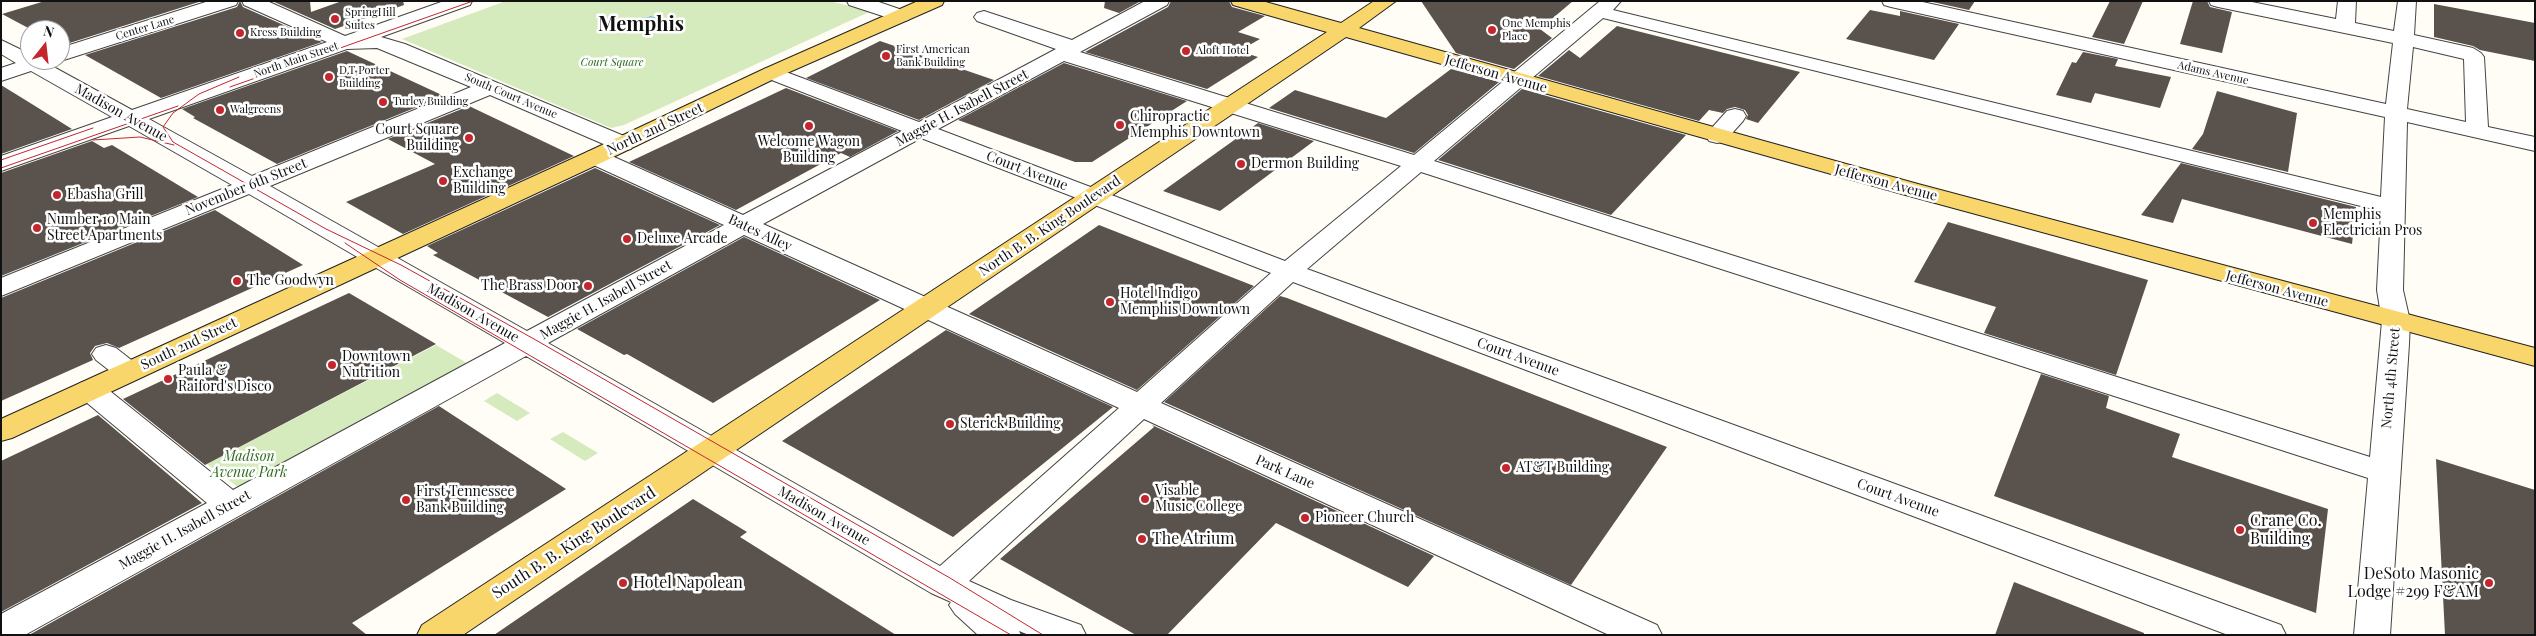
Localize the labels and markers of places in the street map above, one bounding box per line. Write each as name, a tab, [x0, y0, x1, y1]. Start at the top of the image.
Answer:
place label: SpringHill Suites	[345, 6, 396, 32]
marker: SpringHill Suites	[329, 13, 341, 25]
place label: One Memphis Place	[1502, 17, 1571, 43]
marker: One Memphis Place	[1486, 24, 1498, 36]
place label: Kress Building	[250, 26, 321, 40]
marker: Kress Building	[234, 27, 246, 39]
place label: First American Bank Building	[896, 43, 970, 69]
place label: Aloft Hotel	[1196, 44, 1249, 58]
marker: Aloft Hotel	[1180, 45, 1192, 57]
marker: First American Bank Building	[880, 50, 892, 62]
place label: D.T Porter Building	[339, 64, 390, 90]
marker: D.T Porter Building	[323, 71, 335, 83]
place label: Turley Building	[393, 95, 468, 109]
marker: Turley Building	[377, 96, 389, 108]
place label: Walgreens	[230, 103, 281, 117]
marker: Walgreens	[214, 104, 226, 116]
place label: Chiropractic Memphis Downtown	[1130, 109, 1260, 142]
marker: Chiropractic Memphis Downtown	[1114, 119, 1126, 131]
marker: Welcome Wagon Building	[803, 120, 815, 132]
place label: Court Square Building	[375, 122, 459, 154]
marker: Court Square Building	[463, 132, 475, 144]
place label: Welcome Wagon Building	[758, 134, 860, 166]
place label: Dermon Building	[1251, 156, 1359, 172]
marker: Dermon Building	[1235, 158, 1247, 170]
place label: Exchange Building	[453, 165, 513, 198]
marker: Exchange Building	[437, 175, 449, 187]
place label: Ebasha Grill	[67, 187, 144, 203]
marker: Ebasha Grill	[51, 189, 63, 201]
place label: Memphis Electrician Pros	[2323, 207, 2422, 240]
place label: Number 10 Main Street Apartments	[47, 212, 162, 244]
marker: Memphis Electrician Pros	[2307, 217, 2319, 229]
marker: Number 10 Main Street Apartments	[31, 222, 43, 234]
place label: Deluxe Arcade	[637, 231, 728, 247]
marker: Deluxe Arcade	[621, 233, 633, 245]
place label: The Goodwyn	[247, 273, 334, 289]
marker: The Goodwyn	[231, 275, 243, 287]
place label: The Brass Door	[481, 278, 578, 294]
marker: The Brass Door	[582, 280, 594, 292]
place label: Hotel Indigo Memphis Downtown	[1120, 286, 1250, 318]
marker: Hotel Indigo Memphis Downtown	[1104, 296, 1116, 308]
place label: Downtown Nutrition	[342, 349, 411, 382]
marker: Downtown Nutrition	[326, 359, 338, 371]
place label: Paula & Raiford's Disco	[178, 363, 272, 396]
marker: Paula & Raiford's Disco	[162, 373, 174, 385]
place label: Sterick Building	[960, 416, 1061, 432]
marker: Sterick Building	[944, 418, 956, 430]
place label: AT&T Building	[1516, 460, 1609, 476]
marker: AT&T Building	[1500, 462, 1512, 474]
place label: Visable Music College	[1155, 483, 1242, 516]
place label: First Tennessee Bank Building	[416, 484, 515, 516]
marker: Visable Music College	[1139, 493, 1151, 505]
marker: First Tennessee Bank Building	[400, 494, 412, 506]
place label: Pioneer Church	[1315, 510, 1414, 526]
place label: Crane Co. Building	[2250, 511, 2322, 549]
marker: Pioneer Church	[1299, 512, 1311, 524]
marker: Crane Co. Building	[2234, 524, 2246, 536]
place label: The Atrium	[1152, 529, 1234, 549]
marker: The Atrium	[1136, 533, 1148, 545]
place label: DeSoto Masonic Lodge #299 F&AM	[2347, 564, 2479, 602]
place label: Hotel Napolean	[633, 573, 743, 593]
marker: Hotel Napolean	[617, 577, 629, 589]
marker: DeSoto Masonic Lodge #299 F&AM	[2483, 577, 2495, 589]

